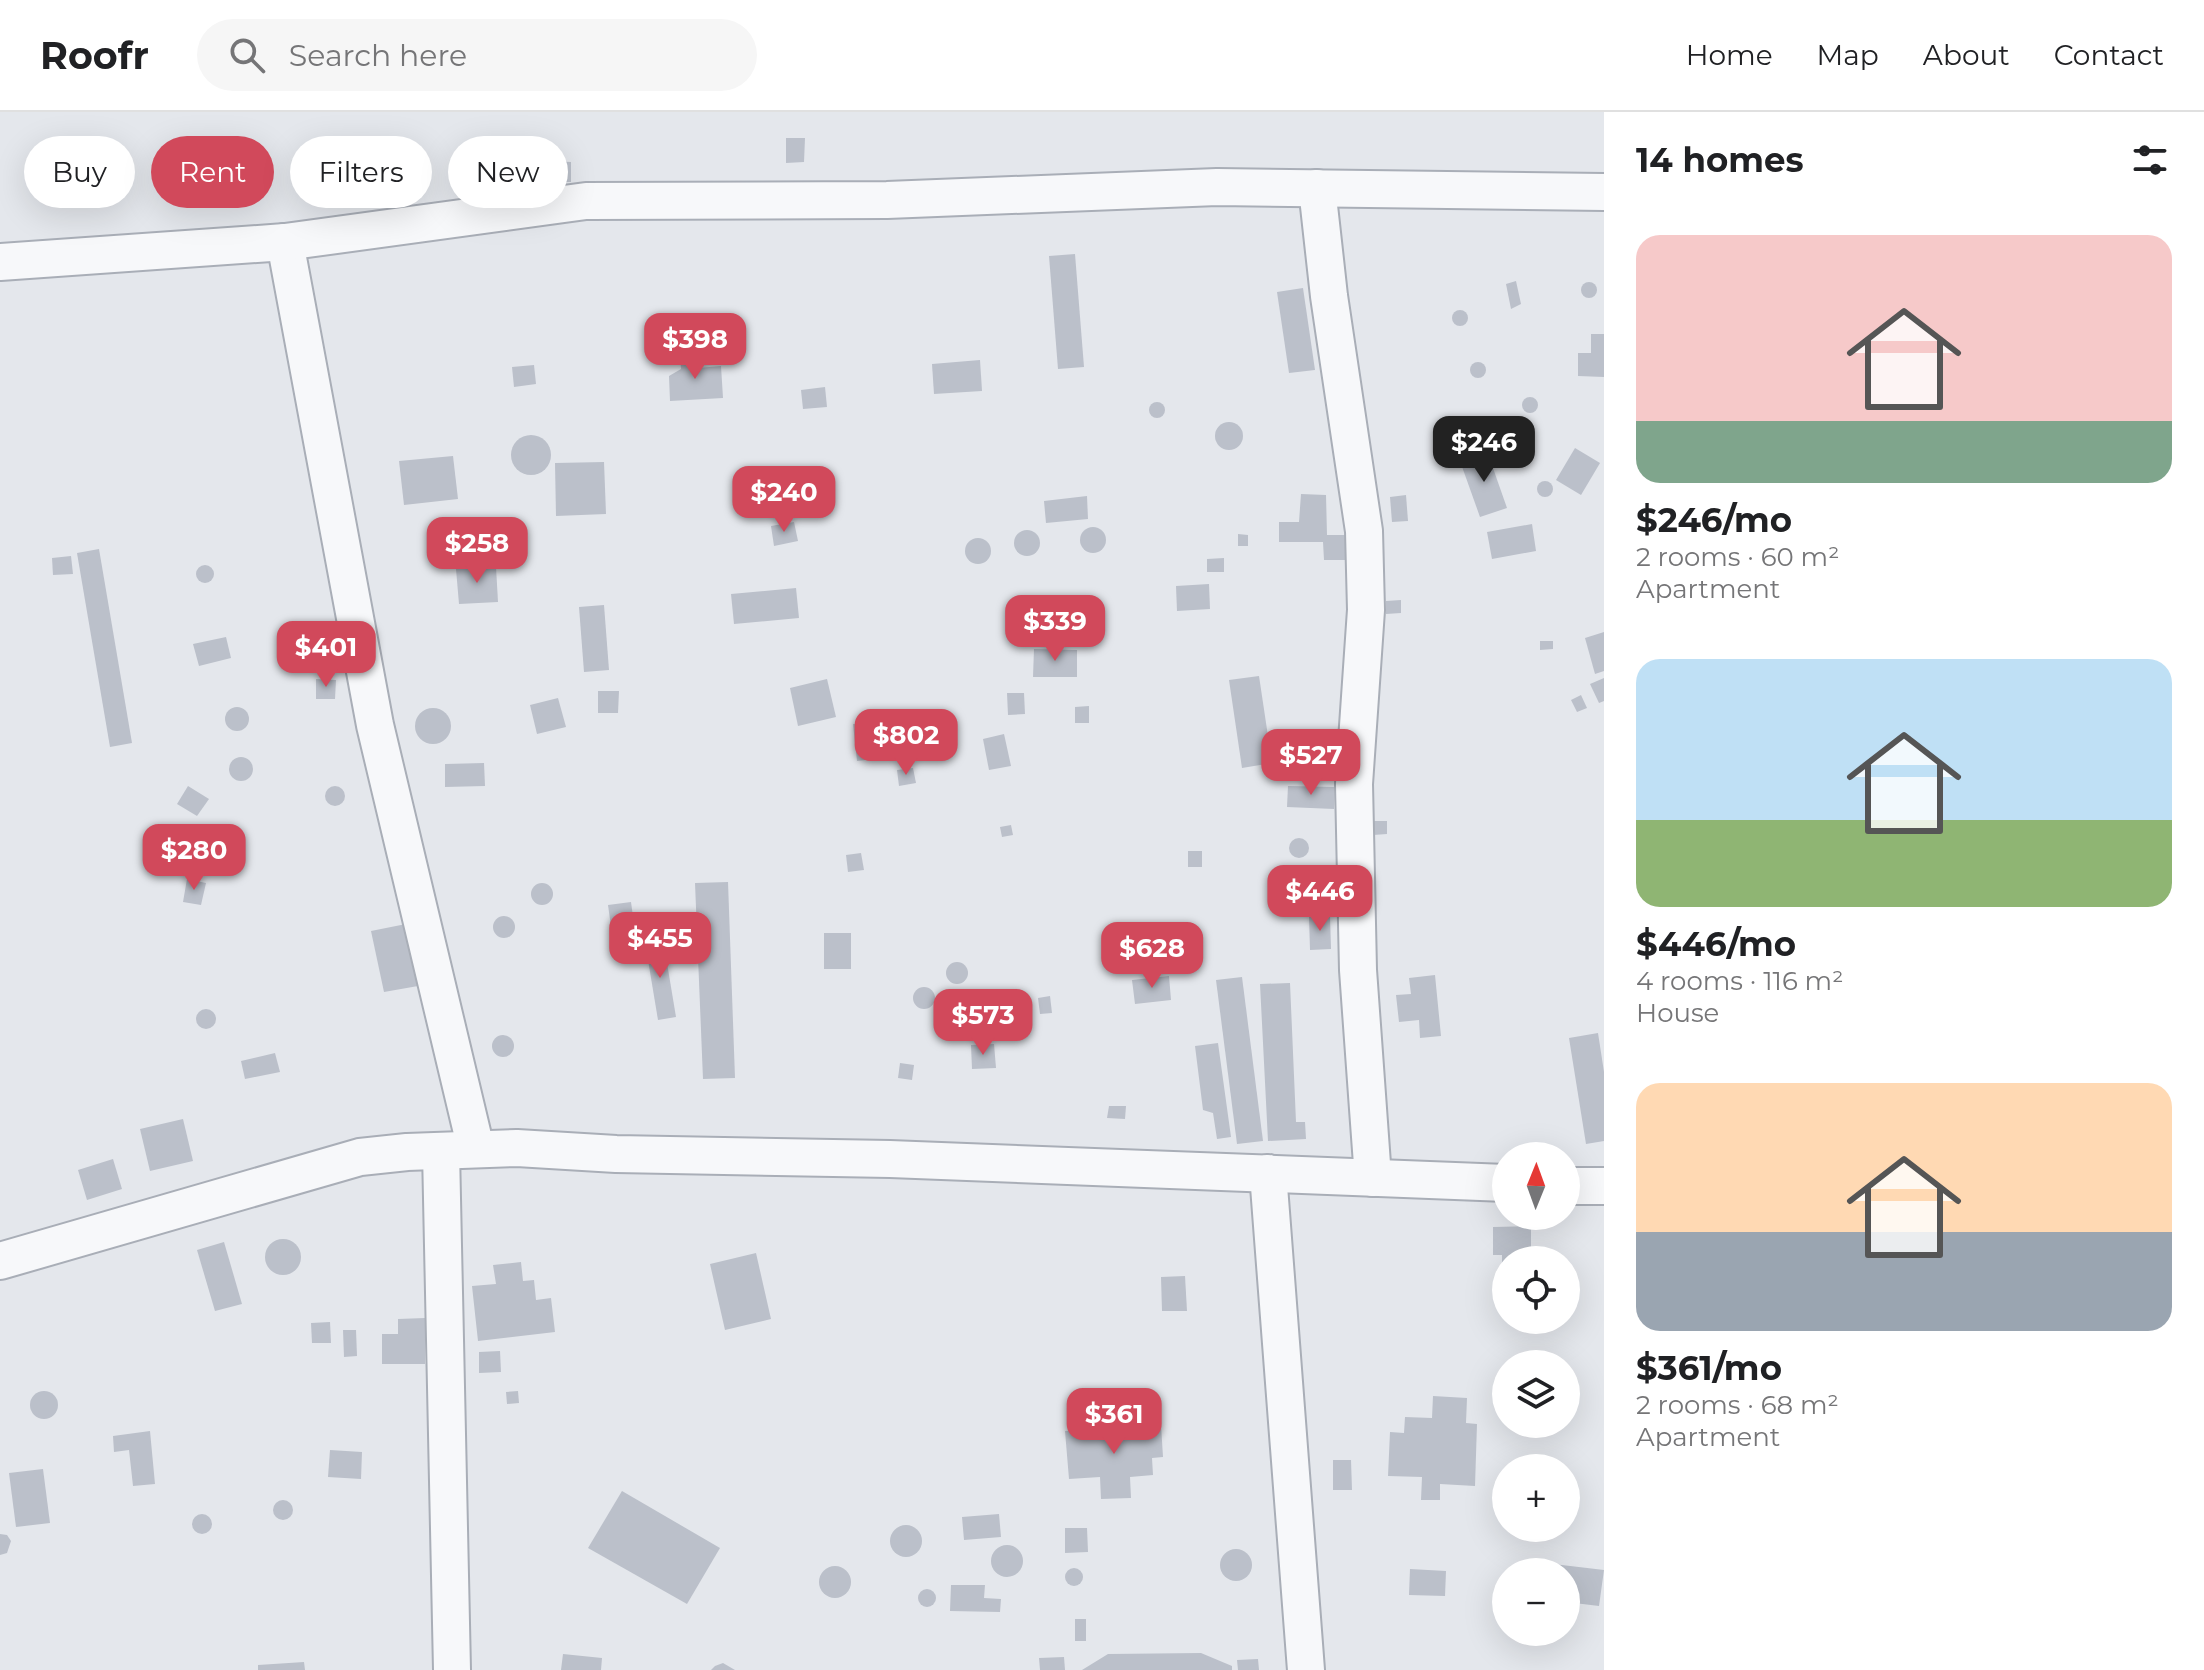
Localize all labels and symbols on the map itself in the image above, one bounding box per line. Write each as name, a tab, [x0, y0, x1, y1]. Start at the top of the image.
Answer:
pin: $398	[648, 313, 742, 381]
pin: $246	[1437, 416, 1531, 484]
pin: $240	[737, 466, 831, 534]
pin: $258	[430, 517, 524, 585]
pin: $339	[1008, 595, 1102, 663]
pin: $401	[279, 621, 373, 689]
pin: $802	[859, 709, 953, 777]
pin: $527	[1264, 729, 1358, 797]
pin: $280	[147, 824, 241, 892]
pin: $446	[1273, 865, 1367, 933]
pin: $455	[613, 912, 707, 980]
pin: $628	[1105, 922, 1199, 990]
pin: $573	[936, 989, 1030, 1057]
north arrow	[1492, 1142, 1580, 1230]
pin: $361	[1067, 1388, 1161, 1456]

